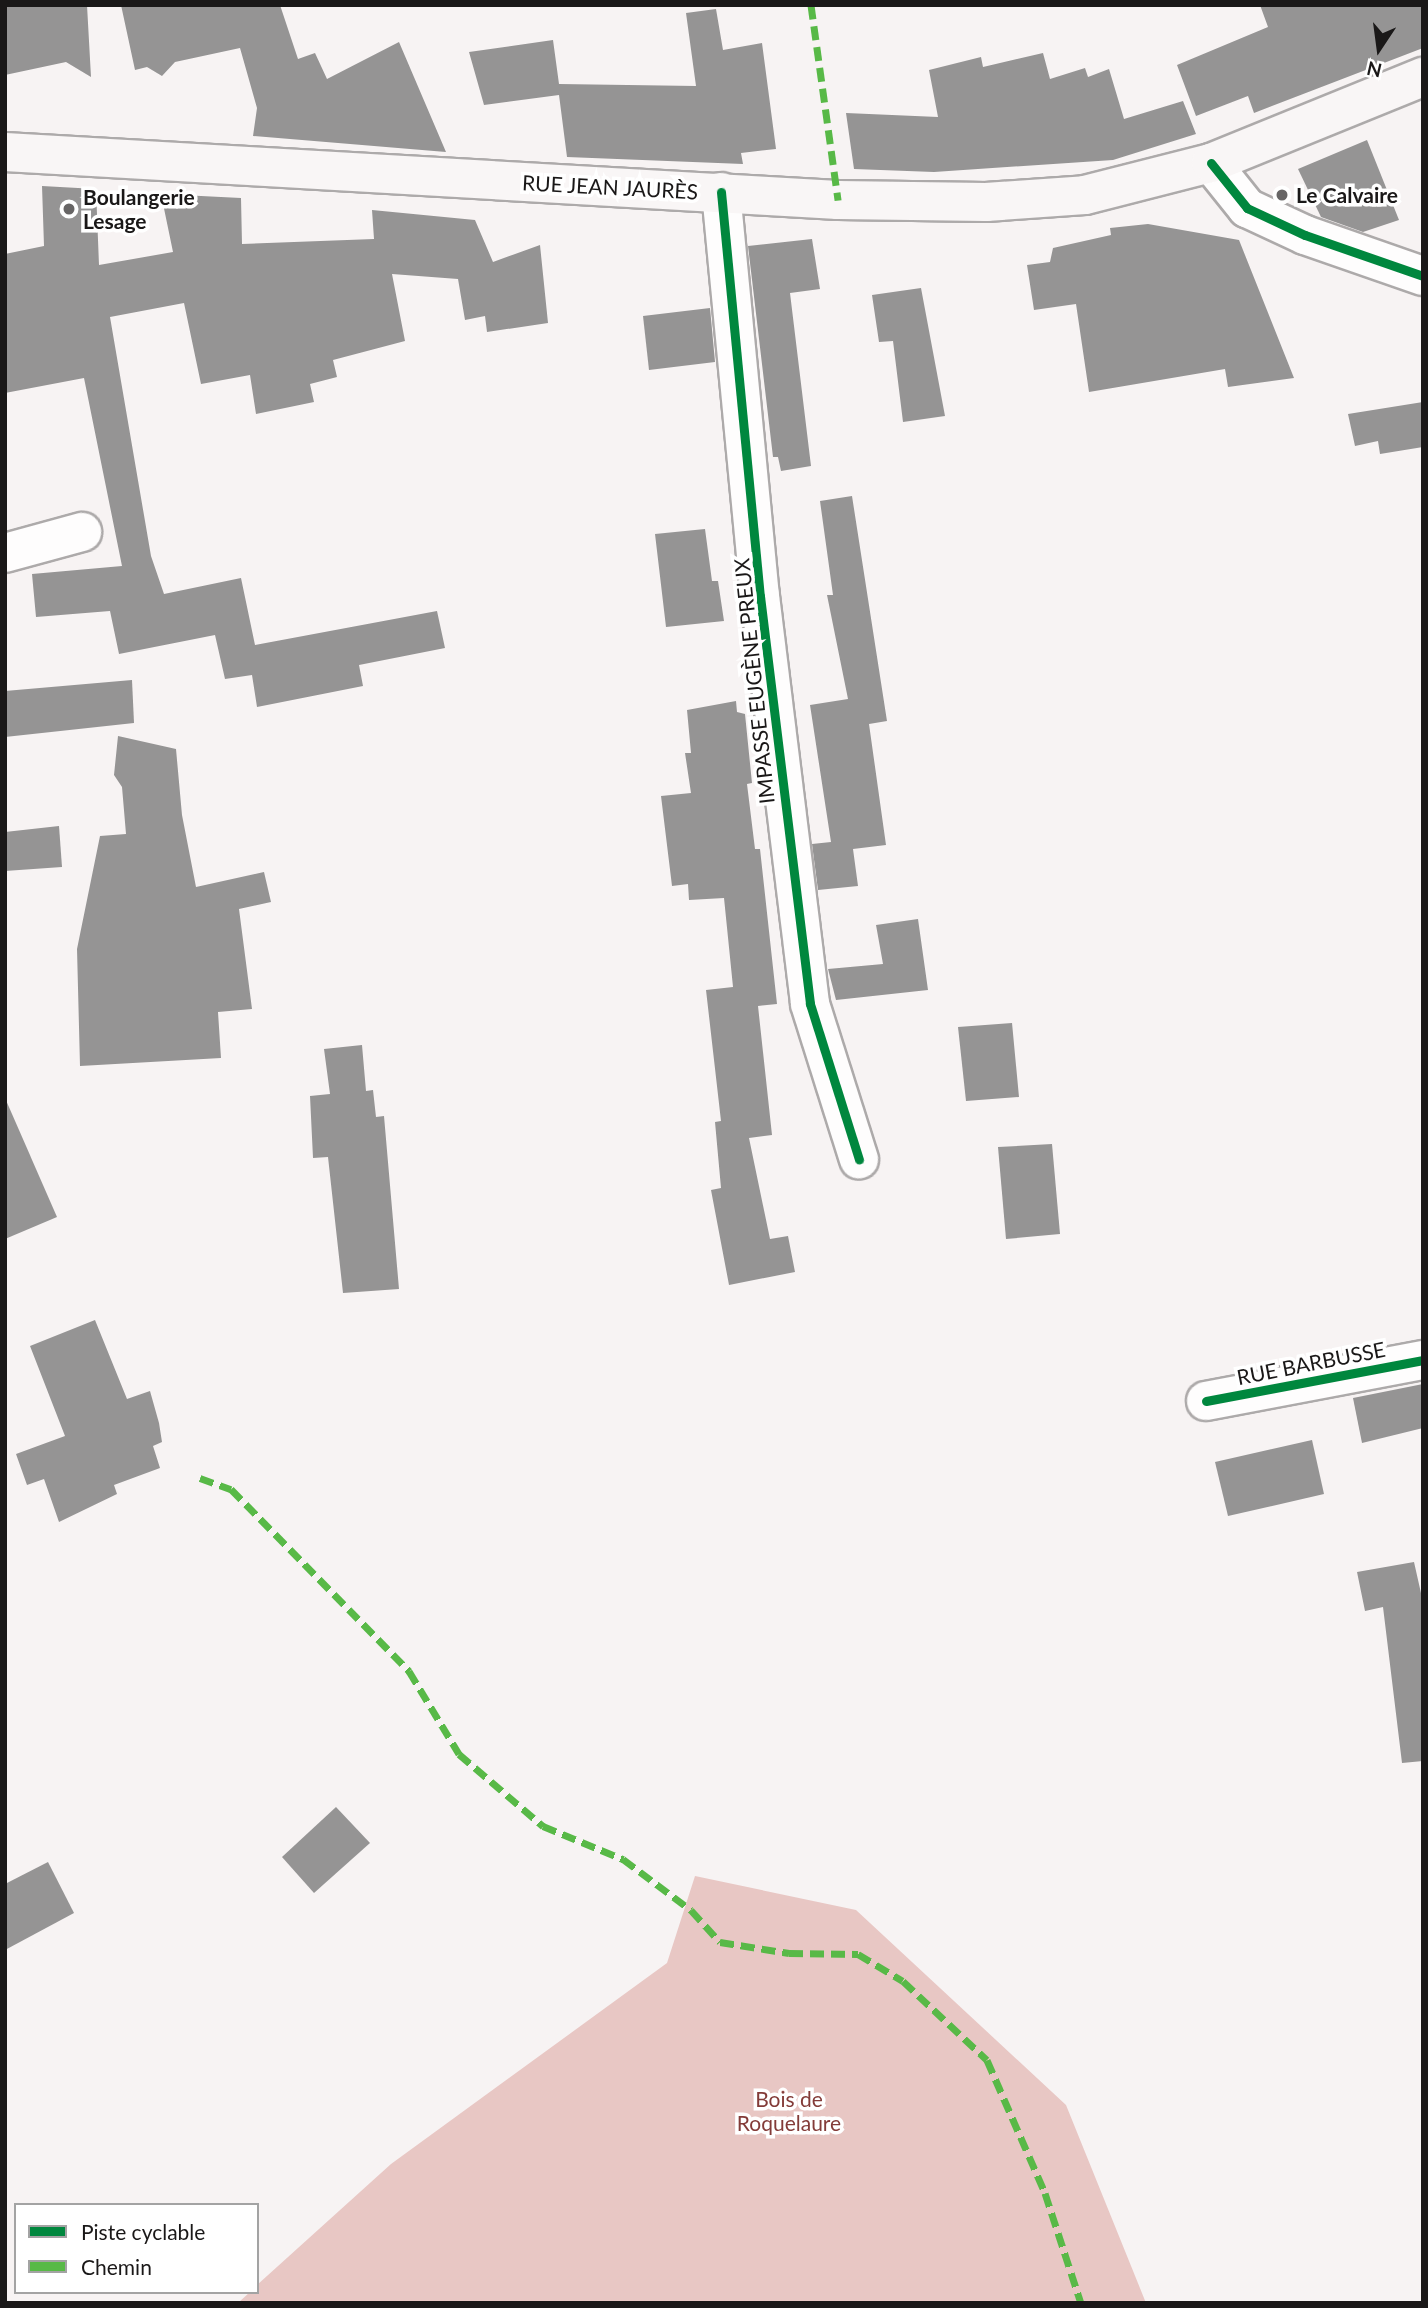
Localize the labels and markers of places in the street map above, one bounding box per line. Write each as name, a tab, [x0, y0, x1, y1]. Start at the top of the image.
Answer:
place label: Le Calvaire	[1296, 182, 1398, 208]
place label: Boulangerie Lesage	[83, 184, 195, 234]
marker: Le Calvaire	[1274, 187, 1290, 203]
marker: Boulangerie Lesage	[61, 201, 77, 217]

